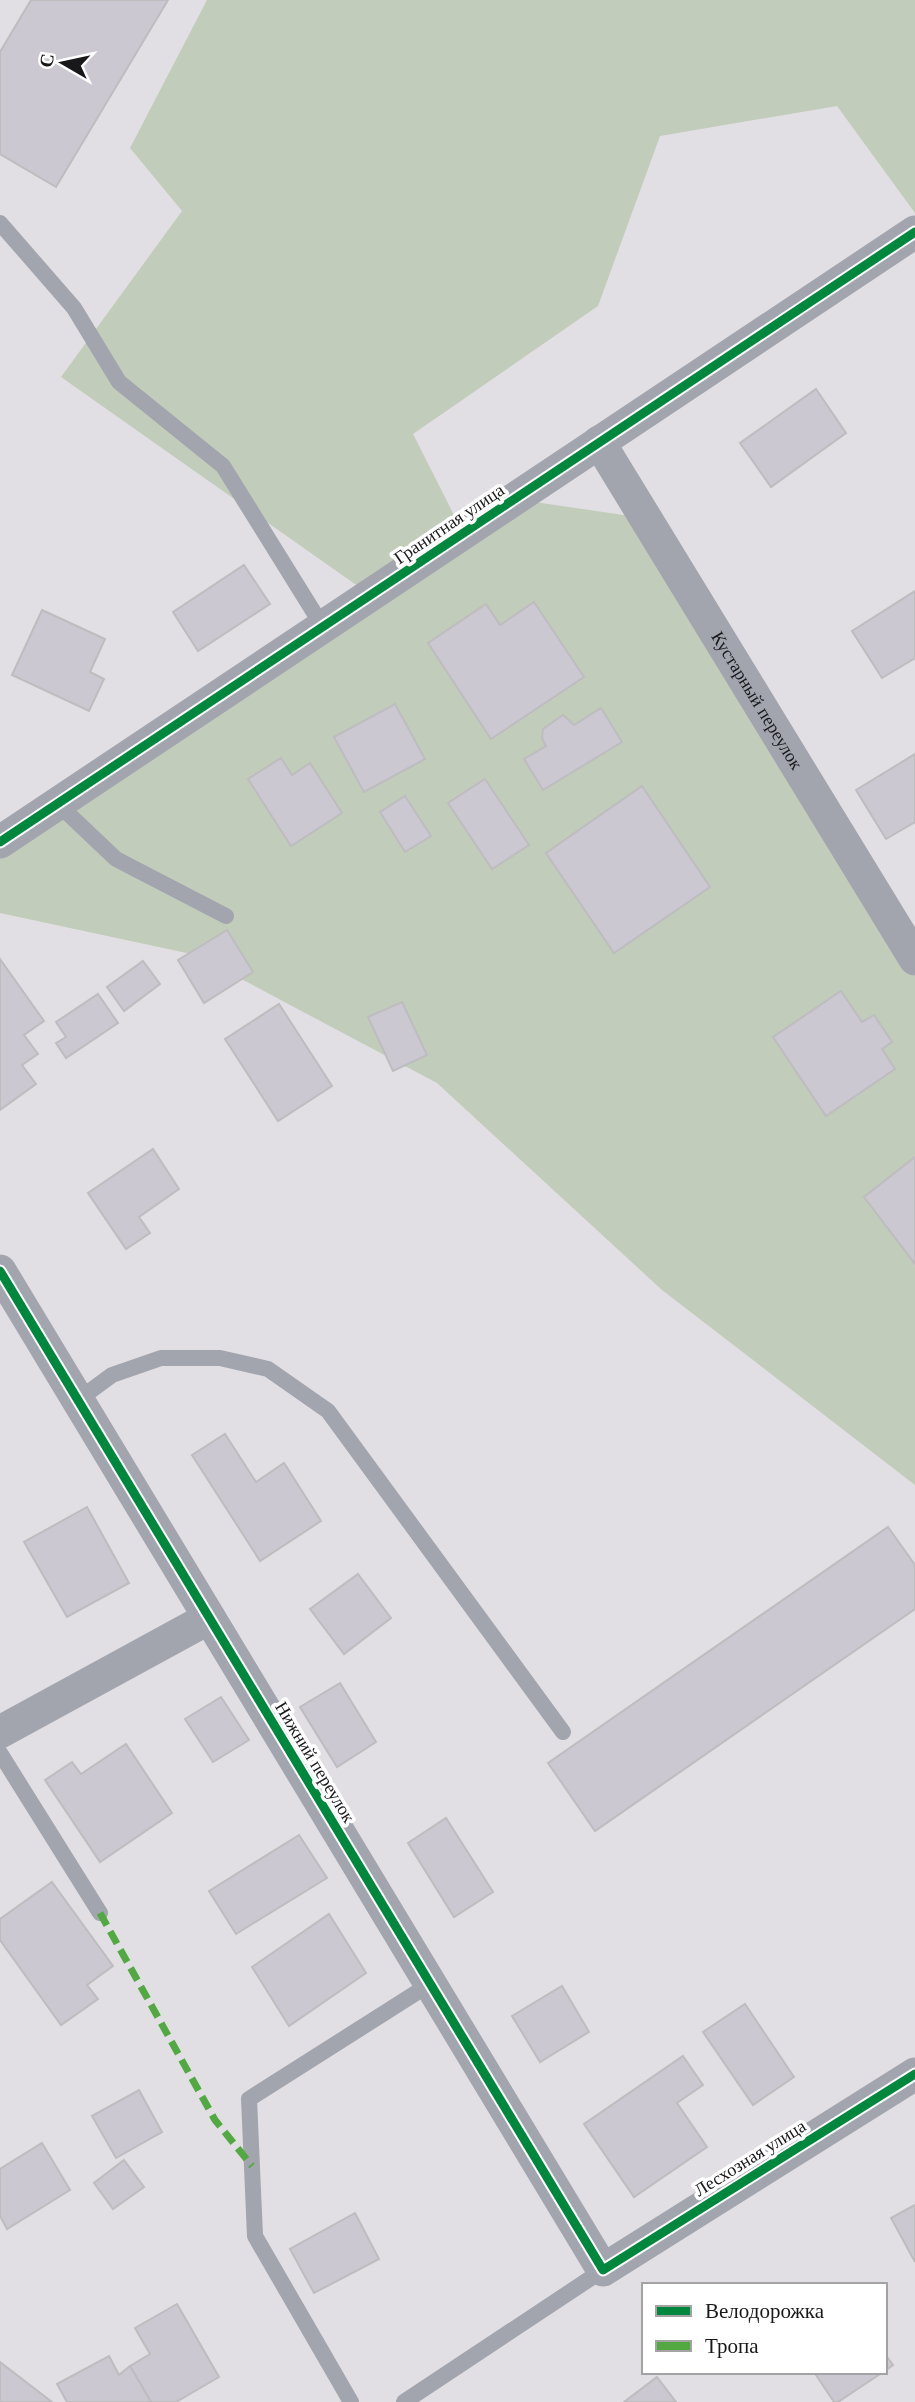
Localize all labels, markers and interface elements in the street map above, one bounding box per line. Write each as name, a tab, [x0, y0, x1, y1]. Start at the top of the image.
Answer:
north arrow	[28, 28, 98, 98]
text: С	[35, 52, 58, 69]
street label: Гранитная улица	[390, 480, 508, 568]
street label: Кустарный переулок	[707, 628, 807, 773]
street label: Нижний переулок	[271, 1698, 359, 1826]
street label: Лесхозная улица	[691, 2116, 809, 2200]
legend	[642, 2283, 887, 2374]
text: Велодорожка	[705, 2299, 825, 2323]
text: Тропа	[705, 2334, 759, 2358]

